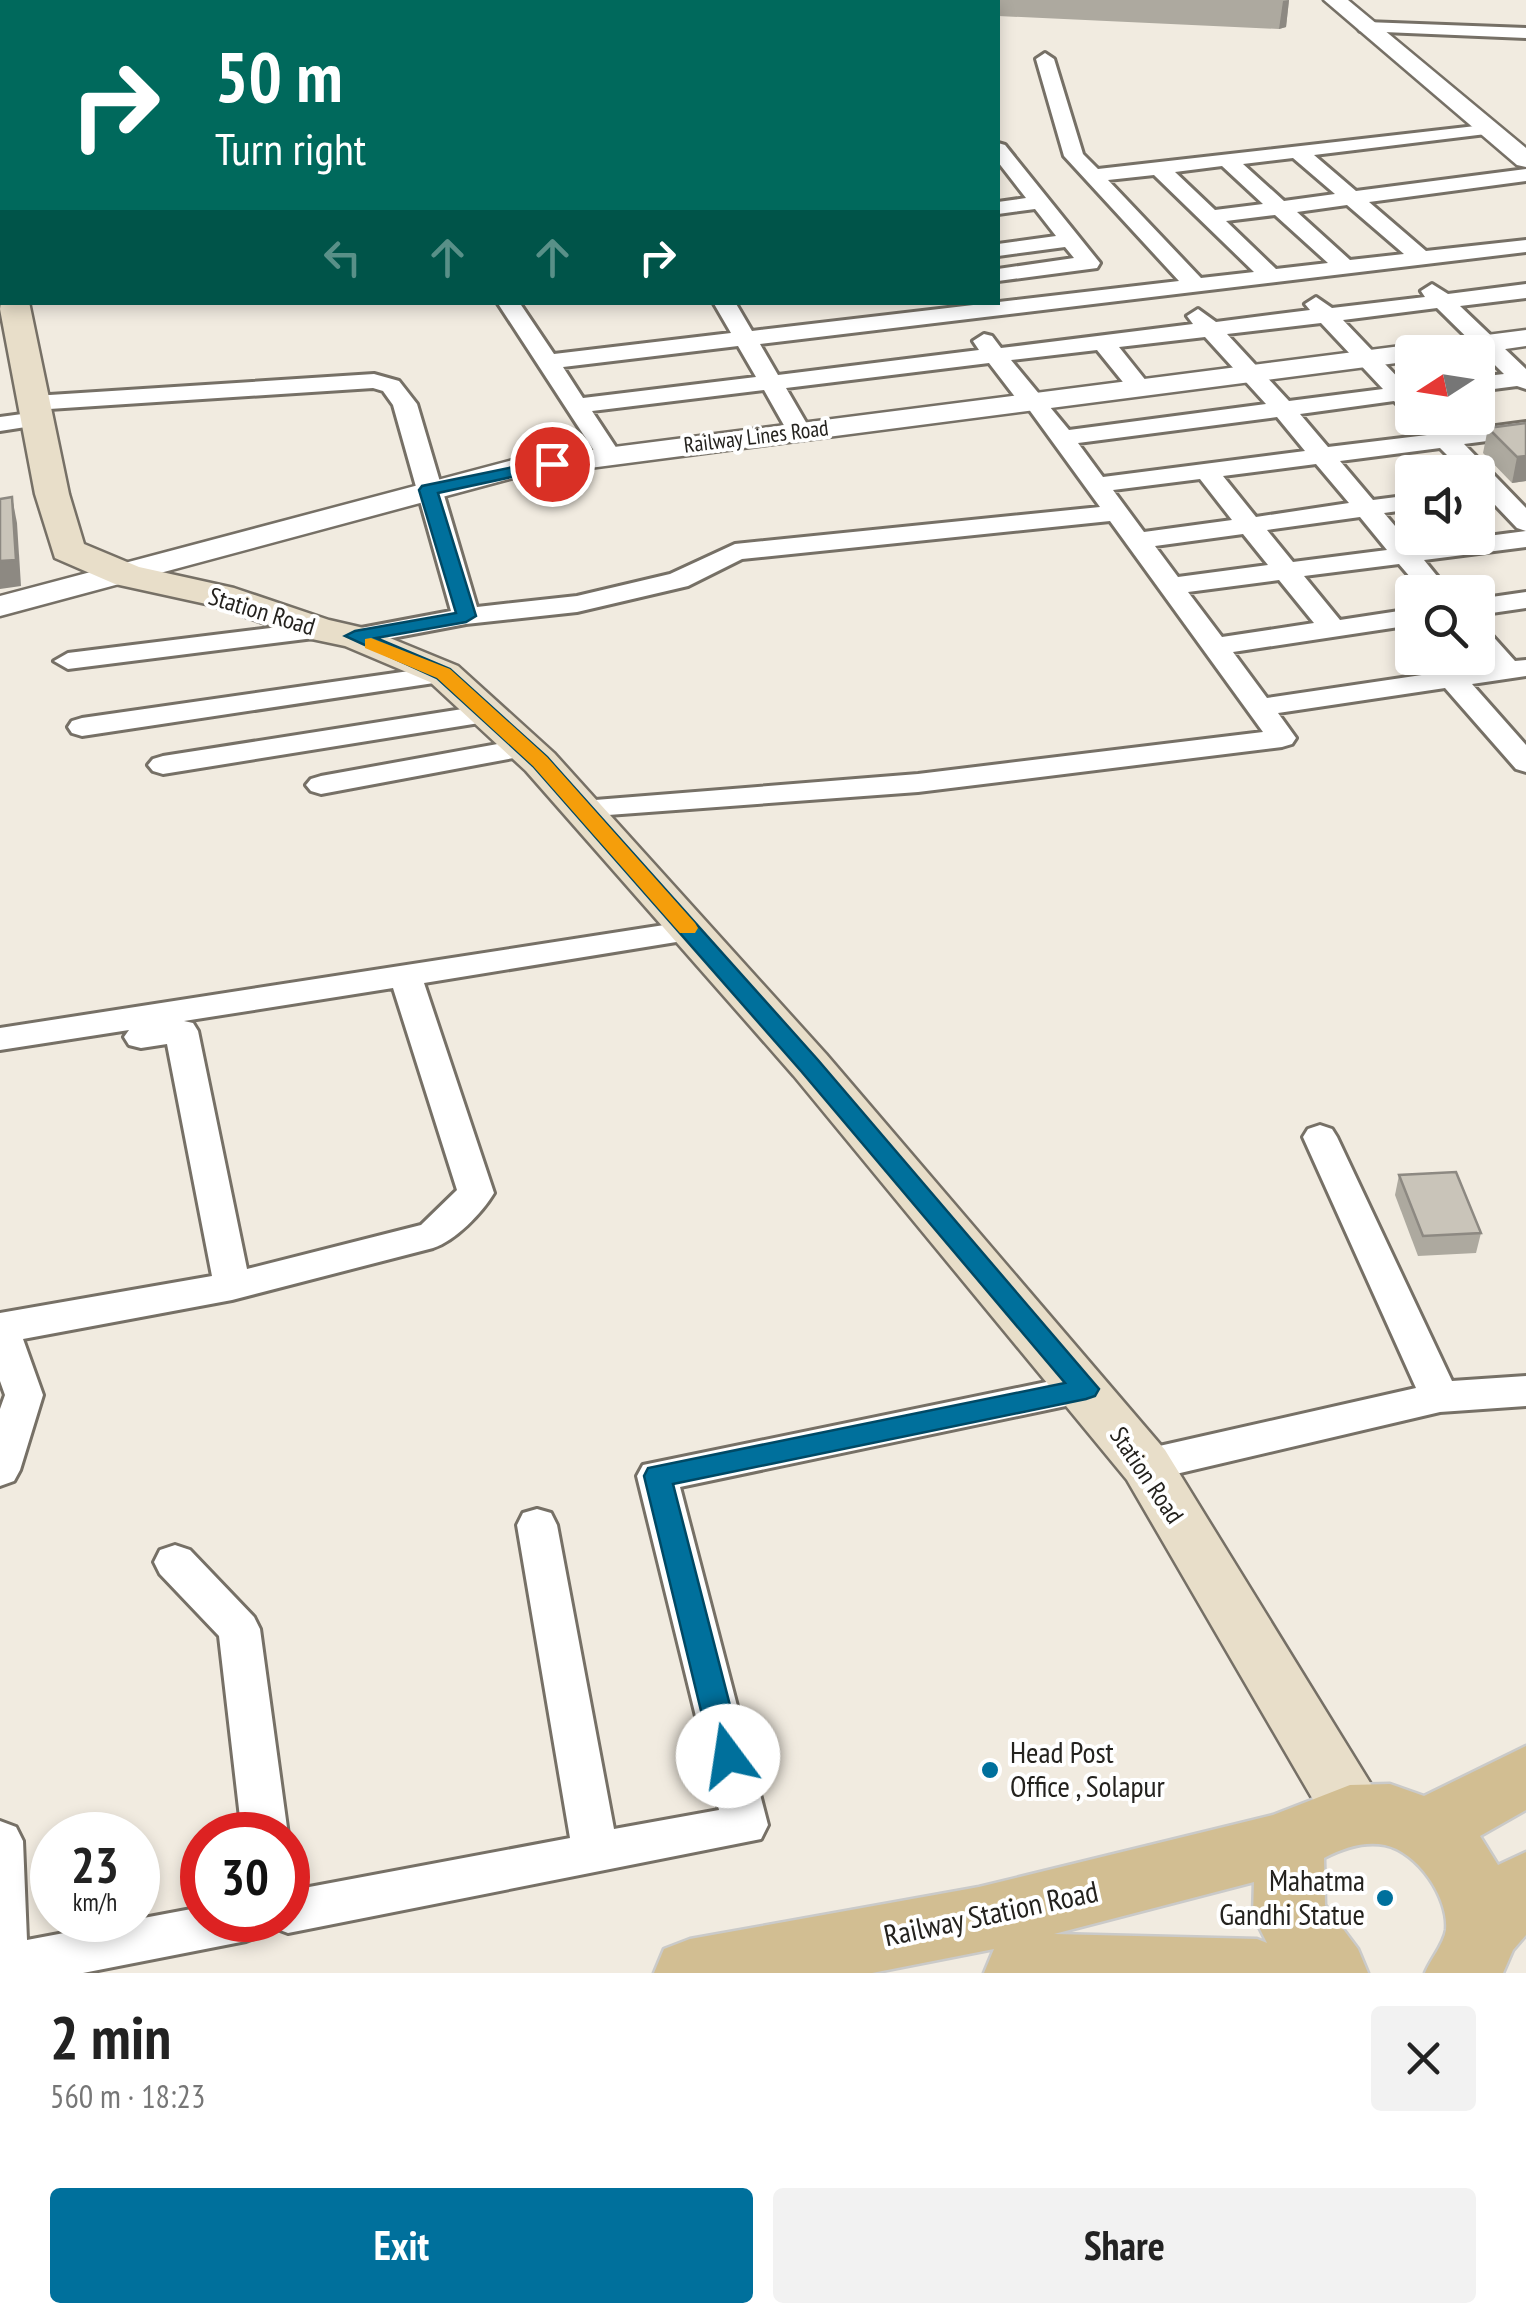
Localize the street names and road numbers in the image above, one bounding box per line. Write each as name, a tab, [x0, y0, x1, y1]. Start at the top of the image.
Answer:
street label: Railway Lines Road	[682, 413, 830, 459]
street label: Station Road	[205, 580, 319, 642]
street label: Station Road	[1103, 1421, 1191, 1529]
street label: Railway Station Road	[880, 1871, 1101, 1954]

